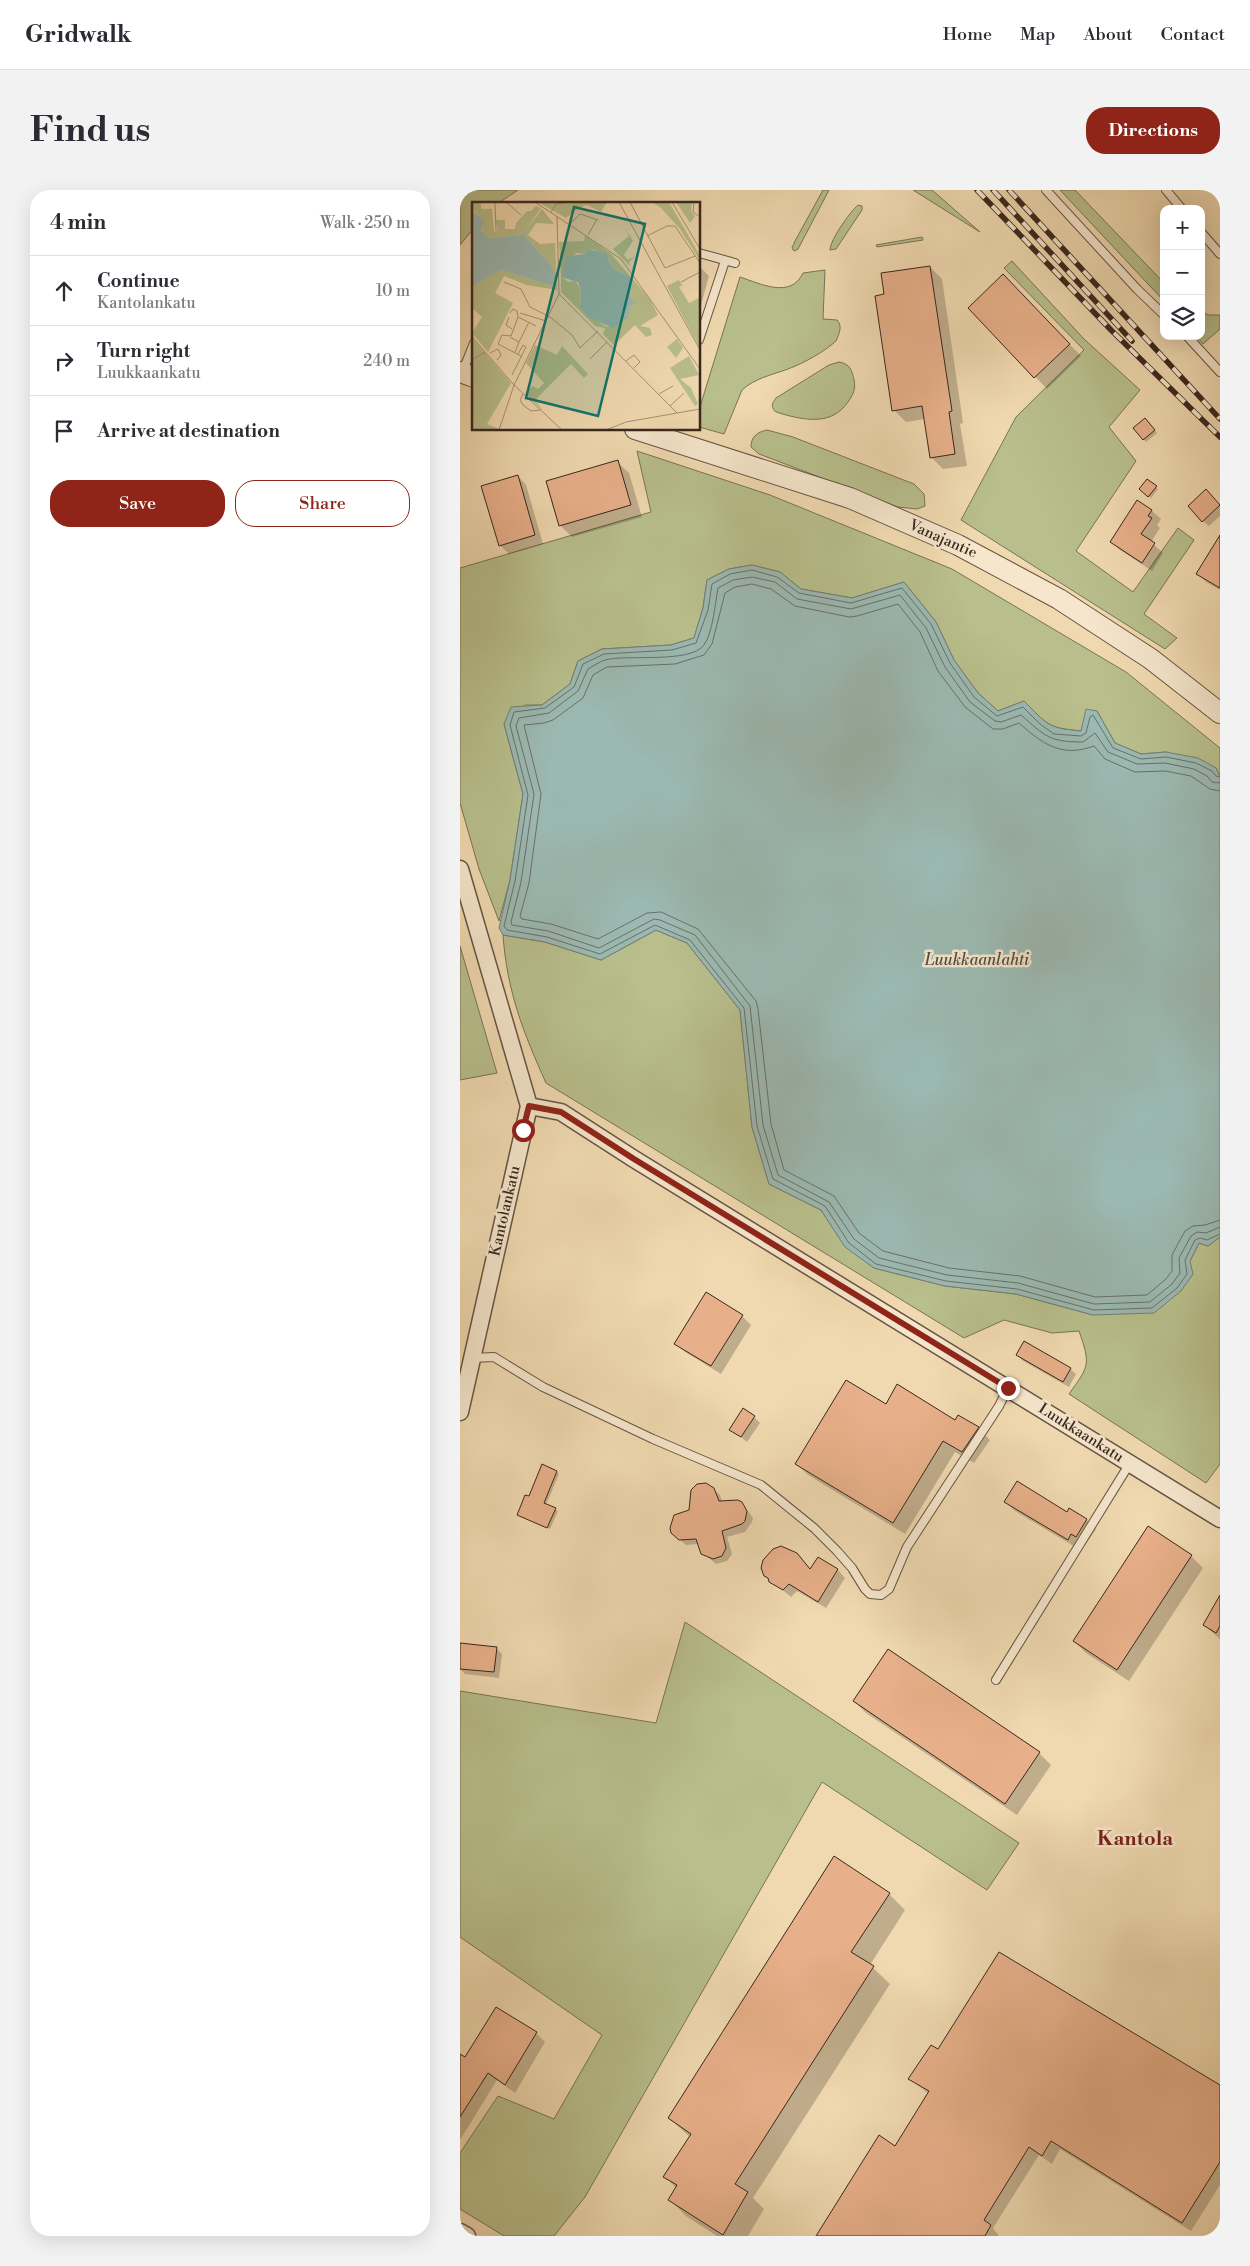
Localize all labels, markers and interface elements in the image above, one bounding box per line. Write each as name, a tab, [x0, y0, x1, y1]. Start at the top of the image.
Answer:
text: Gridwalk	[25, 20, 132, 50]
text: Home	[943, 23, 992, 46]
text: Map	[1020, 23, 1056, 46]
text: About	[1084, 23, 1133, 46]
text: Contact	[1161, 23, 1225, 46]
button: Directions	[1086, 107, 1220, 154]
text: Find us	[30, 109, 150, 152]
inset map	[472, 202, 700, 430]
map controls	[1160, 205, 1205, 340]
button: +	[1160, 205, 1205, 250]
text: 4 min	[50, 210, 106, 236]
text: Walk · 250 m	[320, 213, 410, 233]
button: −	[1160, 250, 1205, 295]
text: Continue	[97, 269, 180, 293]
icon: ahead	[50, 277, 78, 305]
text: 10 m	[376, 281, 410, 301]
text: Kantolankatu	[97, 293, 196, 313]
button: layers	[1160, 295, 1205, 340]
text: Turn right	[97, 339, 190, 363]
icon: right	[50, 347, 78, 375]
text: 240 m	[363, 351, 410, 371]
text: Luukkaankatu	[97, 363, 201, 383]
icon: arrive	[50, 417, 78, 445]
text: Arrive at destination	[97, 419, 280, 443]
button: Save	[50, 480, 225, 527]
button: Share	[235, 480, 410, 527]
street label: Vanajantie	[905, 515, 980, 562]
water label: Luukkaanlahti	[924, 950, 1029, 970]
route start	[512, 1119, 535, 1142]
street label: Kantolankatu	[485, 1163, 525, 1258]
route end	[997, 1377, 1020, 1400]
street label: Luukkaankatu	[1035, 1399, 1128, 1467]
district label: Kantola	[1097, 1827, 1173, 1852]

